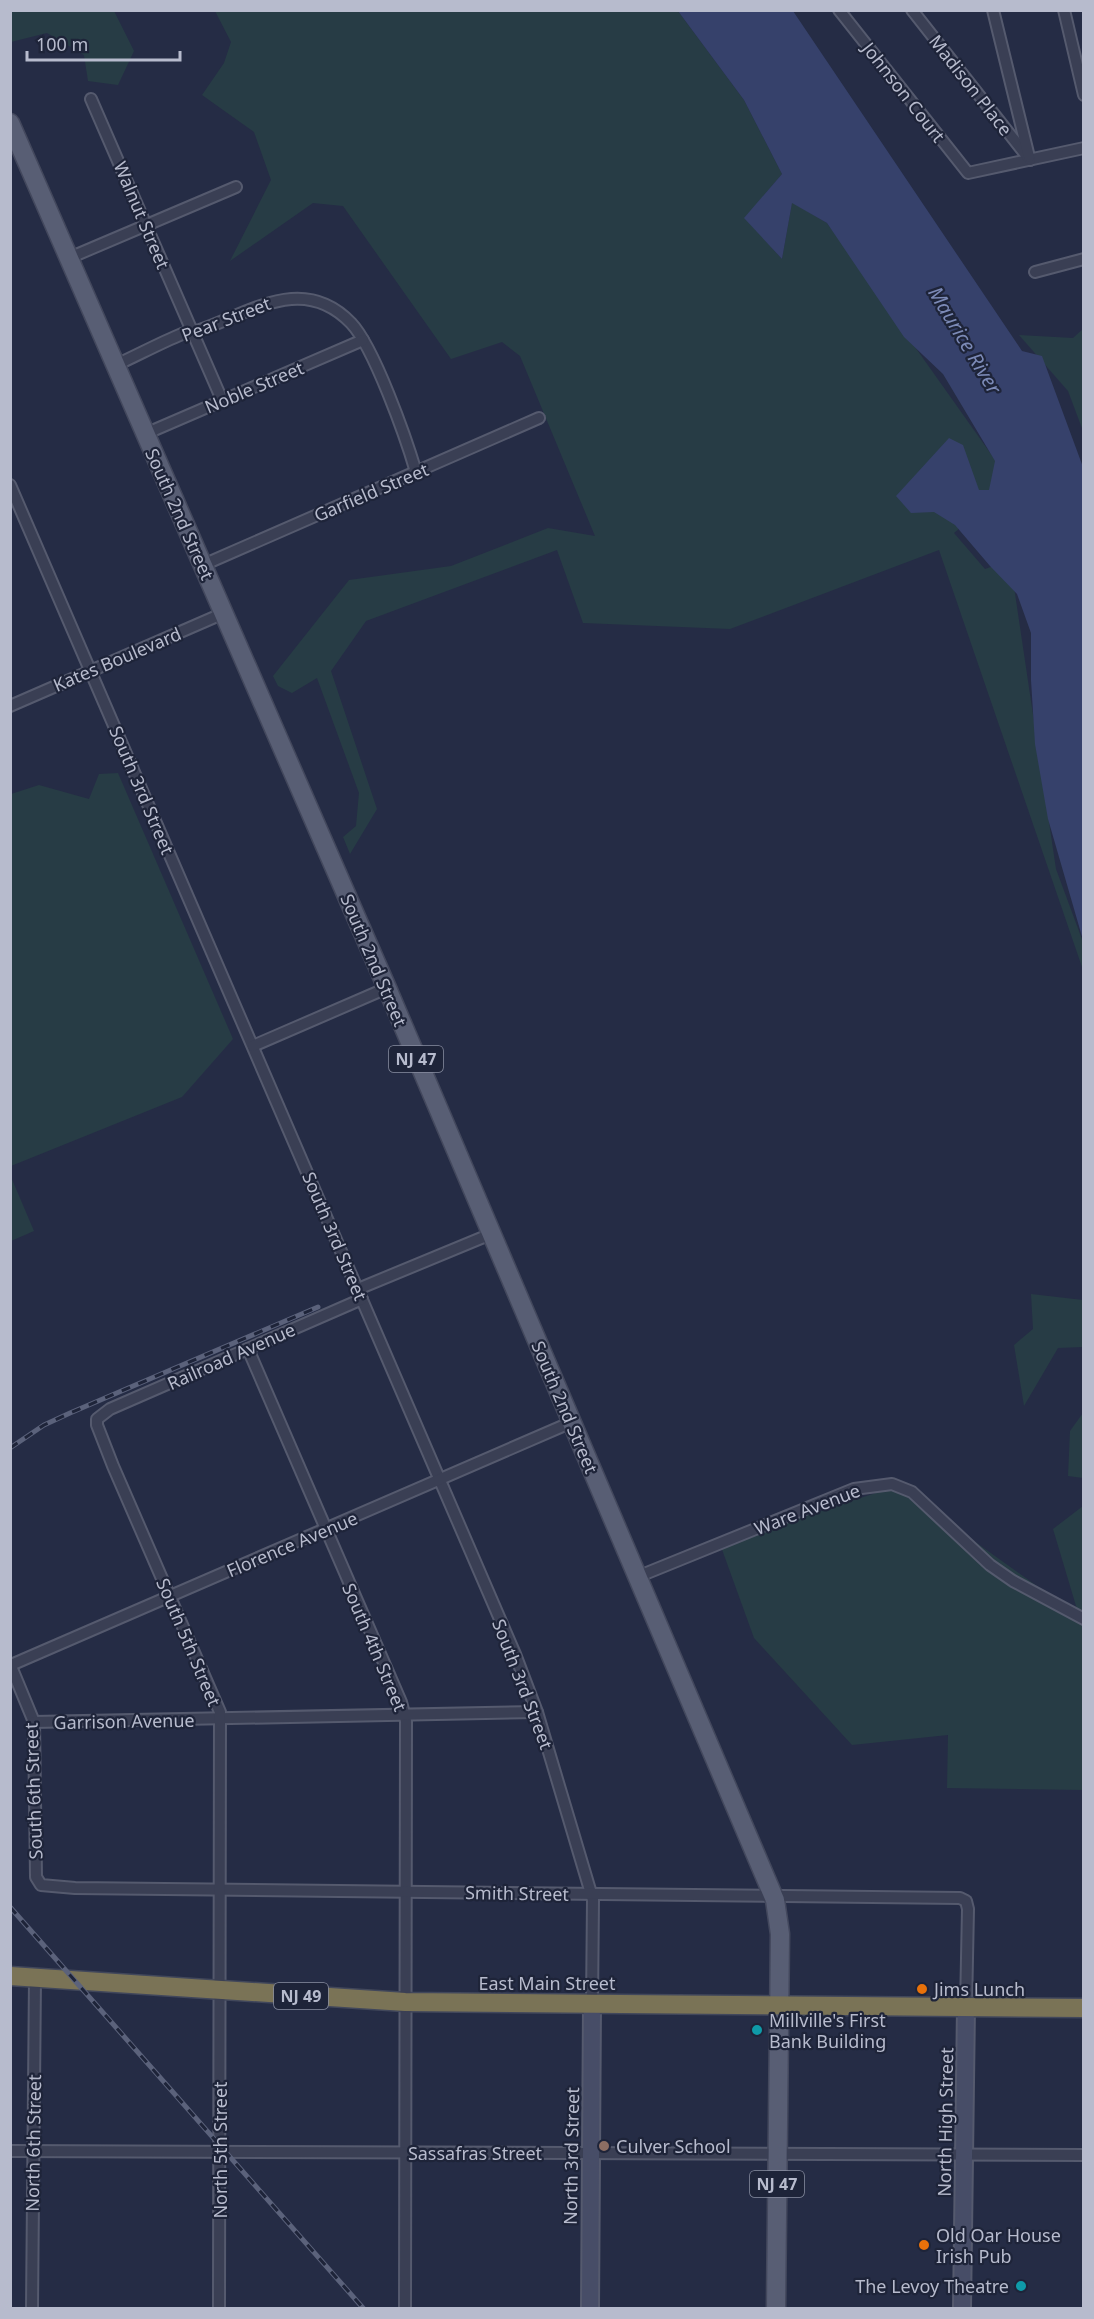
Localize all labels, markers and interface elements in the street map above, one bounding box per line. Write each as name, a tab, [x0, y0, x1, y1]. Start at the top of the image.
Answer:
scale bar	[27, 24, 180, 62]
street label: Madison Place	[924, 30, 1018, 140]
text: 100 m	[36, 32, 88, 56]
street label: Johnson Court	[856, 35, 951, 147]
street label: Walnut Street	[109, 157, 176, 273]
water label: Maurice River	[922, 281, 1008, 400]
street label: Pear Street	[178, 291, 274, 347]
street label: Noble Street	[201, 355, 308, 419]
street label: South 2nd Street	[140, 444, 220, 584]
street label: Garfield Street	[310, 457, 432, 527]
street label: Kates Boulevard	[49, 621, 185, 697]
street label: South 3rd Street	[104, 722, 180, 858]
street label: South 2nd Street	[335, 890, 413, 1030]
road number: NJ 47	[389, 1046, 443, 1072]
street label: South 3rd Street	[297, 1168, 373, 1304]
street label: Railroad Avenue	[163, 1317, 299, 1395]
street label: South 2nd Street	[526, 1337, 604, 1477]
street label: Ware Avenue	[751, 1478, 863, 1540]
street label: Florence Avenue	[223, 1506, 361, 1582]
street label: South 5th Street	[151, 1574, 227, 1710]
street label: South 4th Street	[337, 1579, 413, 1715]
street label: South 3rd Street	[487, 1615, 559, 1753]
street label: Garrison Avenue	[53, 1708, 195, 1734]
street label: South 6th Street	[19, 1722, 47, 1860]
street label: Smith Street	[465, 1880, 570, 1906]
street label: East Main Street	[478, 1971, 616, 1995]
place label: Jims Lunch	[932, 1977, 1025, 2001]
marker: Jims Lunch	[915, 1982, 929, 1996]
road number: NJ 49	[274, 1983, 328, 2009]
place label: Millville's First Bank Building	[769, 2008, 886, 2053]
marker: Millville's First Bank Building	[750, 2023, 764, 2037]
street label: North High Street	[932, 2047, 958, 2197]
street label: North 6th Street	[20, 2074, 46, 2212]
street label: North 5th Street	[208, 2081, 232, 2219]
street label: North 3rd Street	[558, 2086, 584, 2225]
place label: Culver School	[616, 2134, 731, 2158]
marker: Culver School	[597, 2139, 611, 2153]
street label: Sassafras Street	[408, 2141, 543, 2165]
road number: NJ 47	[750, 2171, 804, 2197]
place label: Old Oar House Irish Pub	[936, 2223, 1061, 2268]
marker: Old Oar House Irish Pub	[917, 2238, 931, 2252]
place label: The Levoy Theatre	[855, 2274, 1009, 2298]
marker: The Levoy Theatre	[1014, 2279, 1028, 2293]

